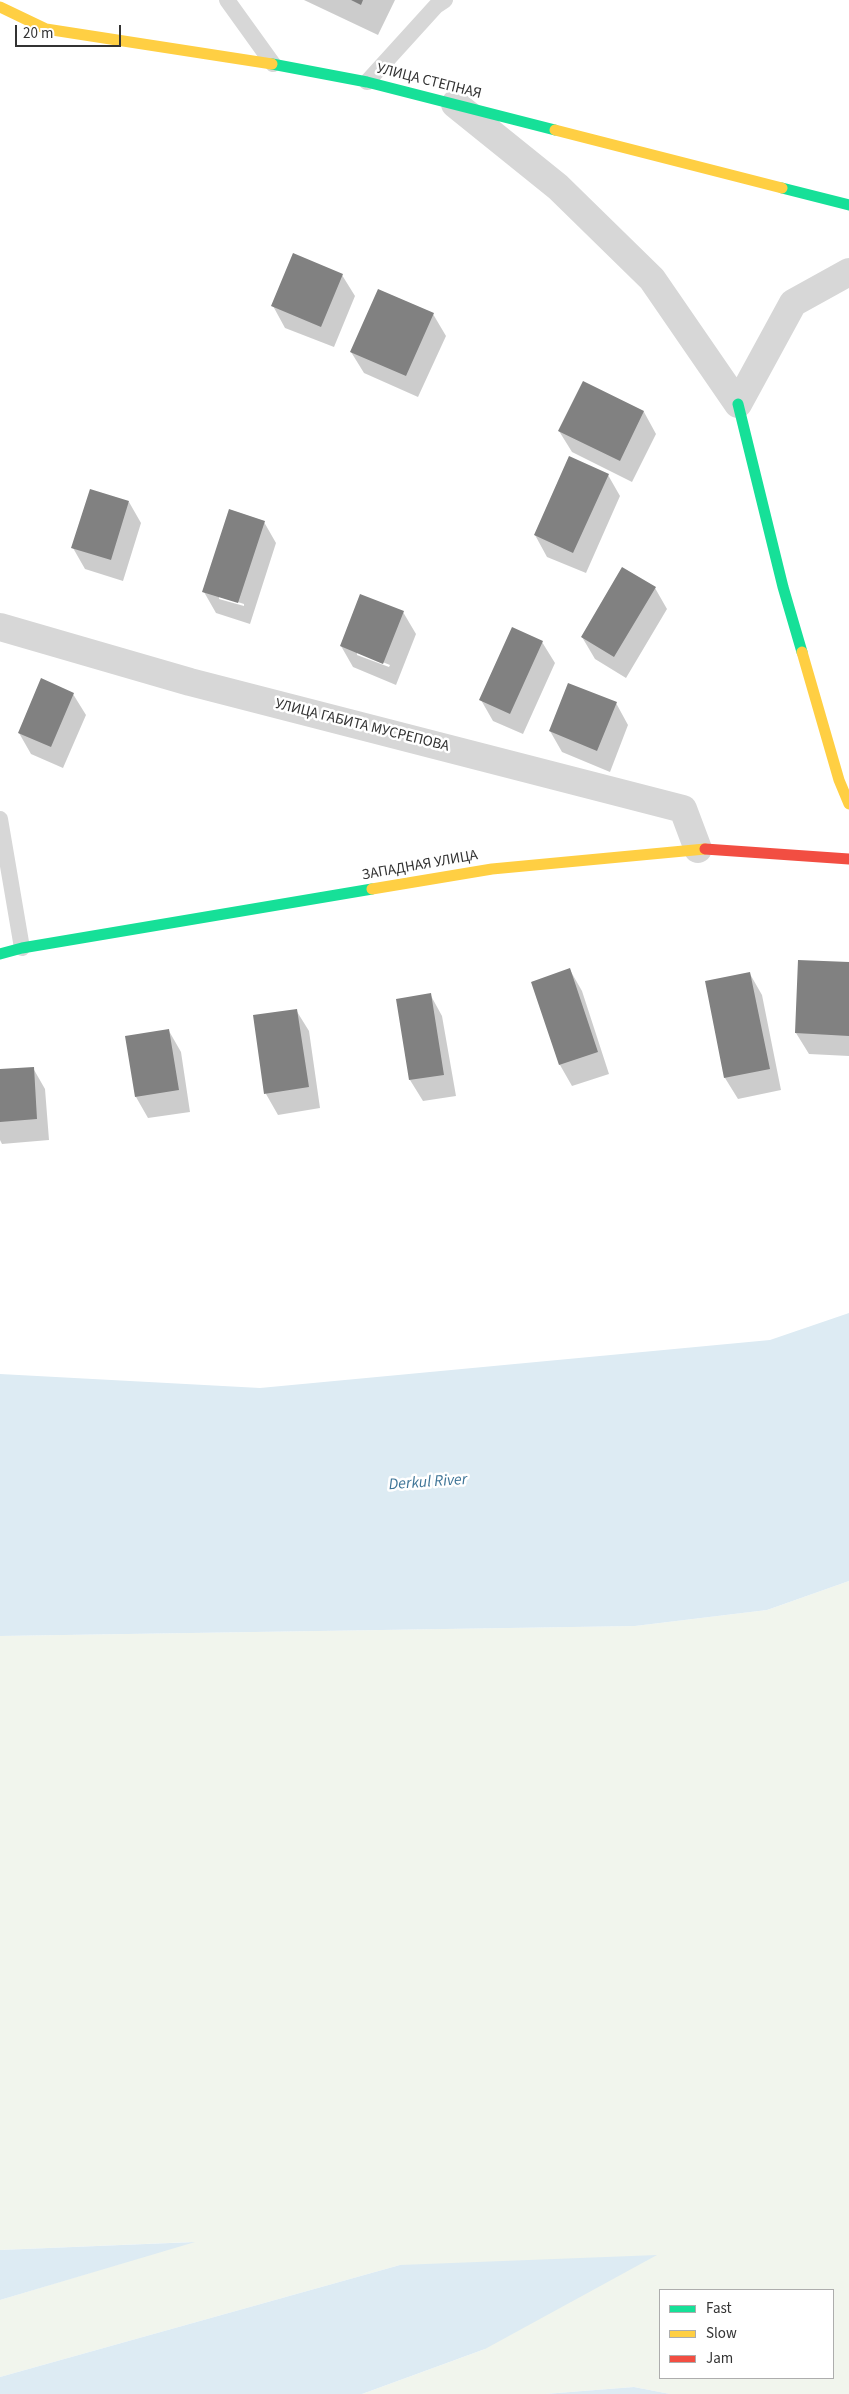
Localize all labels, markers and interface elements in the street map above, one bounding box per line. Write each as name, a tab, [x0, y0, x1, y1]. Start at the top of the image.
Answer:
scale bar	[18, 15, 124, 47]
text: 20 m	[23, 23, 53, 44]
street label: УЛИЦА СТЕПНАЯ	[375, 60, 483, 104]
street label: УЛИЦА ГАБИТА МУСРЕПОВА	[273, 696, 451, 756]
street label: ЗАПАДНАЯ УЛИЦА	[361, 847, 479, 885]
water label: Derkul River	[388, 1471, 468, 1495]
legend	[659, 2289, 834, 2379]
text: Fast	[706, 2298, 732, 2319]
text: Slow	[706, 2323, 737, 2344]
text: Jam	[706, 2348, 733, 2369]

